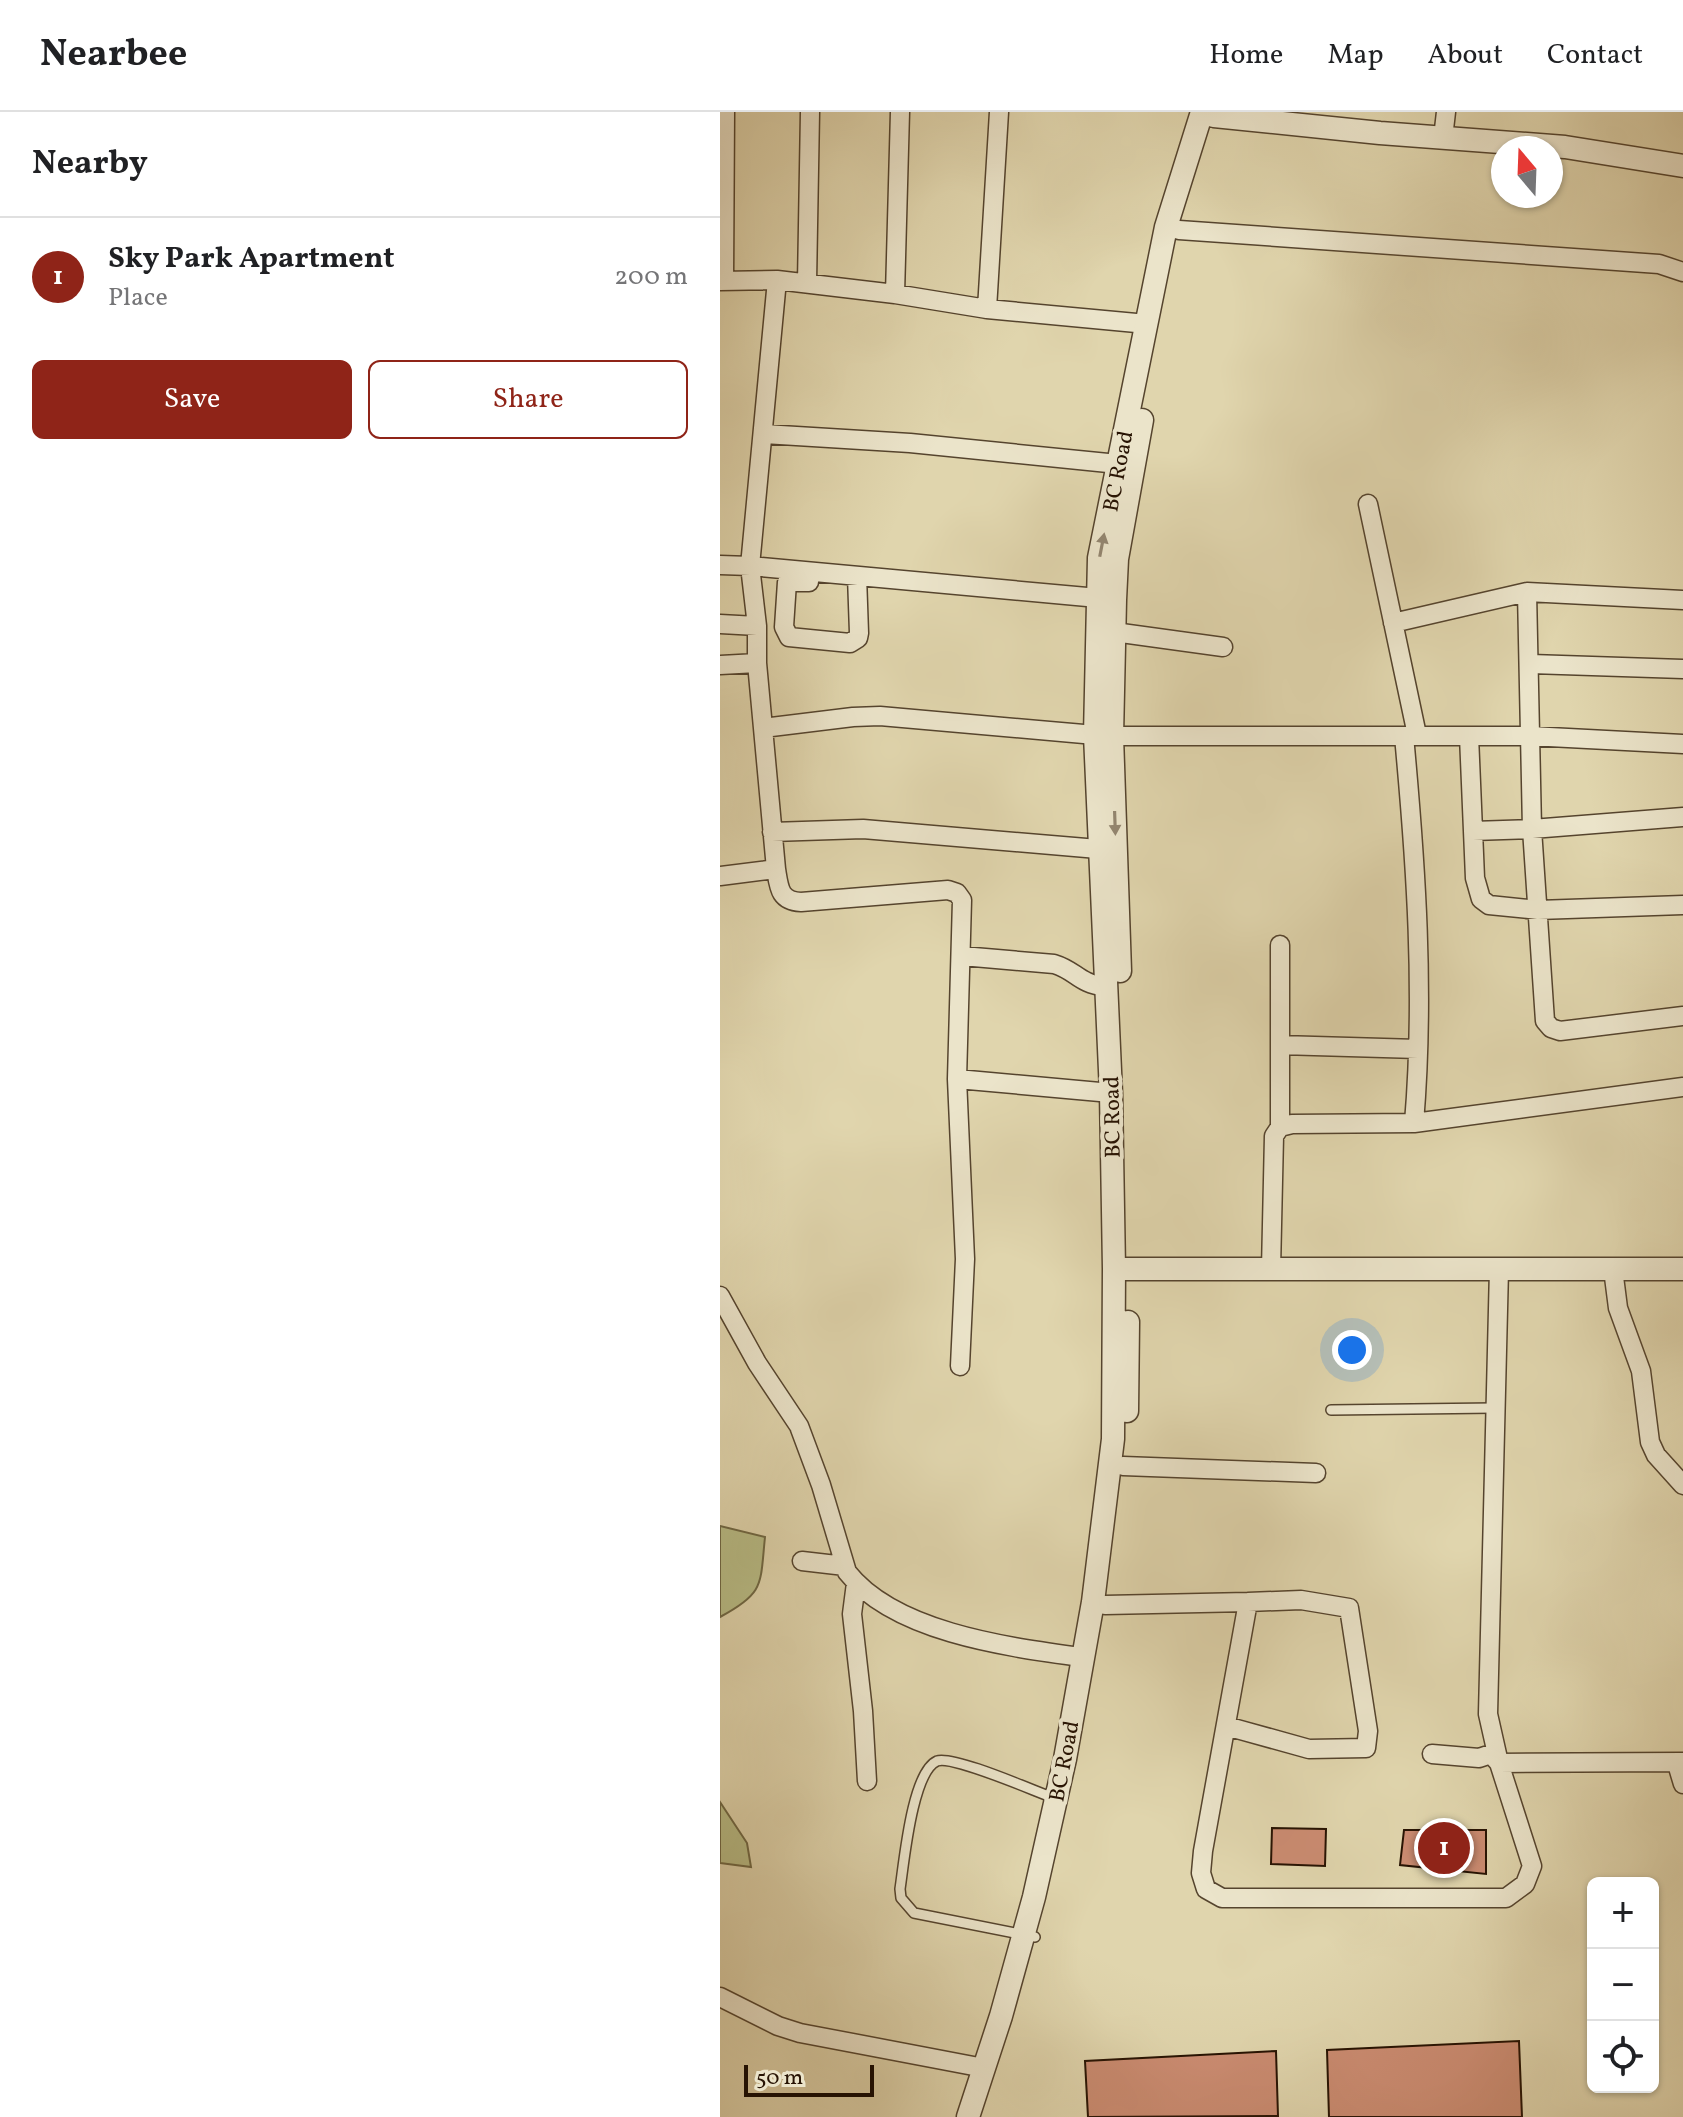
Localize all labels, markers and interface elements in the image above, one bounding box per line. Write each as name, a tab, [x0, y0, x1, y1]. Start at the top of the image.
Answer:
text: Nearbee	[40, 29, 187, 82]
text: Home	[1209, 36, 1283, 75]
text: Map	[1327, 36, 1383, 75]
text: About	[1427, 36, 1503, 75]
text: Contact	[1547, 36, 1643, 75]
north arrow	[1491, 136, 1563, 208]
text: Nearby	[32, 141, 148, 188]
text: Sky Park Apartment	[108, 238, 395, 280]
text: 1	[53, 259, 63, 295]
text: 200 m	[614, 259, 688, 295]
text: Place	[108, 280, 168, 316]
button: Save	[32, 360, 352, 439]
button: Share	[368, 360, 688, 439]
street label: BC Road	[1096, 428, 1143, 515]
one-way arrow	[1096, 532, 1109, 557]
one-way arrow	[1108, 811, 1121, 836]
street label: BC Road	[1097, 1076, 1130, 1158]
your location	[1332, 1330, 1372, 1370]
street label: BC Road	[1042, 1718, 1089, 1805]
pin: 1	[1418, 1818, 1470, 1878]
map controls	[1587, 1877, 1659, 2093]
button: +	[1587, 1877, 1659, 1949]
button: −	[1587, 1949, 1659, 2021]
button: locate	[1587, 2021, 1659, 2093]
scale bar	[744, 2061, 874, 2097]
text: 50 m	[756, 2063, 803, 2094]

